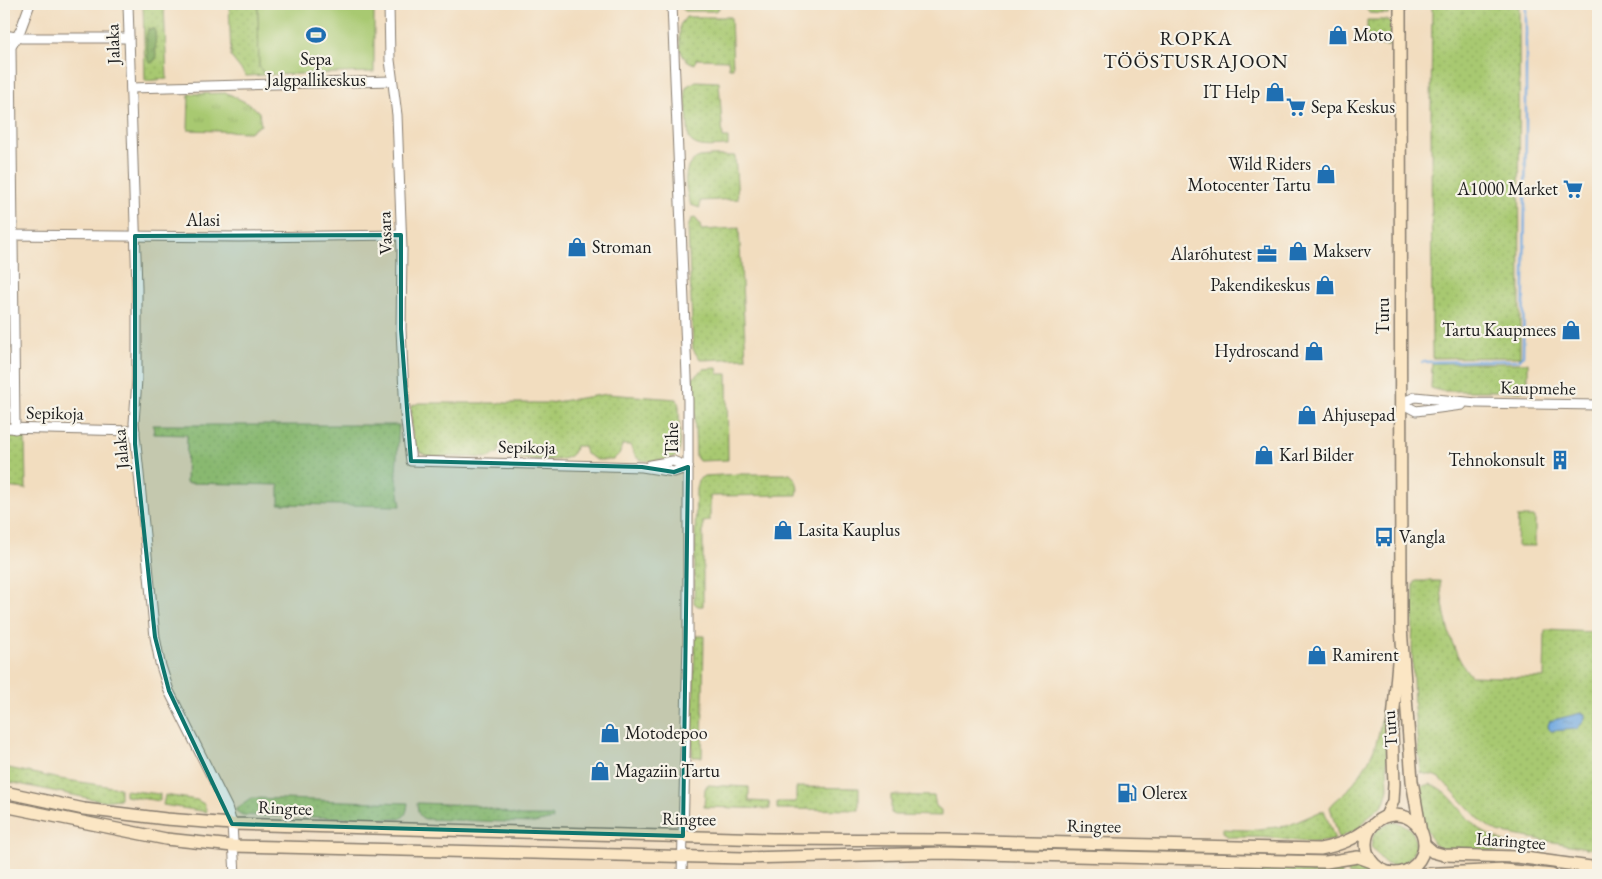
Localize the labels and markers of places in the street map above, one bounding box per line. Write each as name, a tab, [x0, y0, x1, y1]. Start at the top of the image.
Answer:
place label: Moto	[1353, 23, 1392, 46]
sports icon: Sepa Jalgpallikeskus	[305, 24, 327, 46]
shop icon: Moto	[1327, 24, 1349, 46]
place label: Sepa Jalgpallikeskus	[264, 47, 366, 91]
place label: IT Help	[1203, 80, 1260, 103]
shop icon: IT Help	[1264, 81, 1286, 103]
place label: Sepa Keskus	[1311, 95, 1395, 118]
supermarket icon: Sepa Keskus	[1285, 96, 1307, 118]
place label: Wild Riders Motocenter Tartu	[1187, 152, 1312, 196]
shop icon: Wild Riders Motocenter Tartu	[1315, 163, 1337, 185]
place label: A1000 Market	[1456, 177, 1558, 200]
supermarket icon: A1000 Market	[1562, 178, 1584, 200]
place label: Stroman	[592, 235, 652, 258]
shop icon: Stroman	[566, 236, 588, 258]
place label: Makserv	[1313, 239, 1371, 262]
shop icon: Makserv	[1287, 240, 1309, 262]
place label: Alarõhutest	[1169, 242, 1252, 265]
office icon: Alarõhutest	[1256, 243, 1278, 265]
place label: Pakendikeskus	[1210, 273, 1310, 296]
shop icon: Pakendikeskus	[1314, 274, 1336, 296]
place label: Tartu Kaupmees	[1442, 318, 1556, 341]
shop icon: Tartu Kaupmees	[1560, 319, 1582, 341]
place label: Hydroscand	[1214, 339, 1300, 362]
shop icon: Hydroscand	[1303, 340, 1325, 362]
place label: Ahjusepad	[1321, 403, 1396, 426]
shop icon: Ahjusepad	[1296, 404, 1318, 426]
place label: Karl Bilder	[1279, 443, 1354, 466]
shop icon: Karl Bilder	[1253, 444, 1275, 466]
place label: Tehnokonsult	[1448, 448, 1545, 471]
building icon: Tehnokonsult	[1549, 449, 1571, 471]
place label: Lasita Kauplus	[798, 518, 900, 541]
shop icon: Lasita Kauplus	[772, 519, 794, 541]
place label: Vangla	[1399, 525, 1446, 548]
bus stop icon: Vangla	[1373, 526, 1395, 548]
place label: Ramirent	[1332, 643, 1399, 666]
shop icon: Ramirent	[1306, 644, 1328, 666]
place label: Motodepoo	[625, 721, 708, 744]
shop icon: Motodepoo	[599, 722, 621, 744]
place label: Magaziin Tartu	[615, 759, 720, 782]
shop icon: Magaziin Tartu	[589, 760, 611, 782]
place label: Olerex	[1142, 781, 1188, 804]
fuel station icon: Olerex	[1116, 782, 1138, 804]

